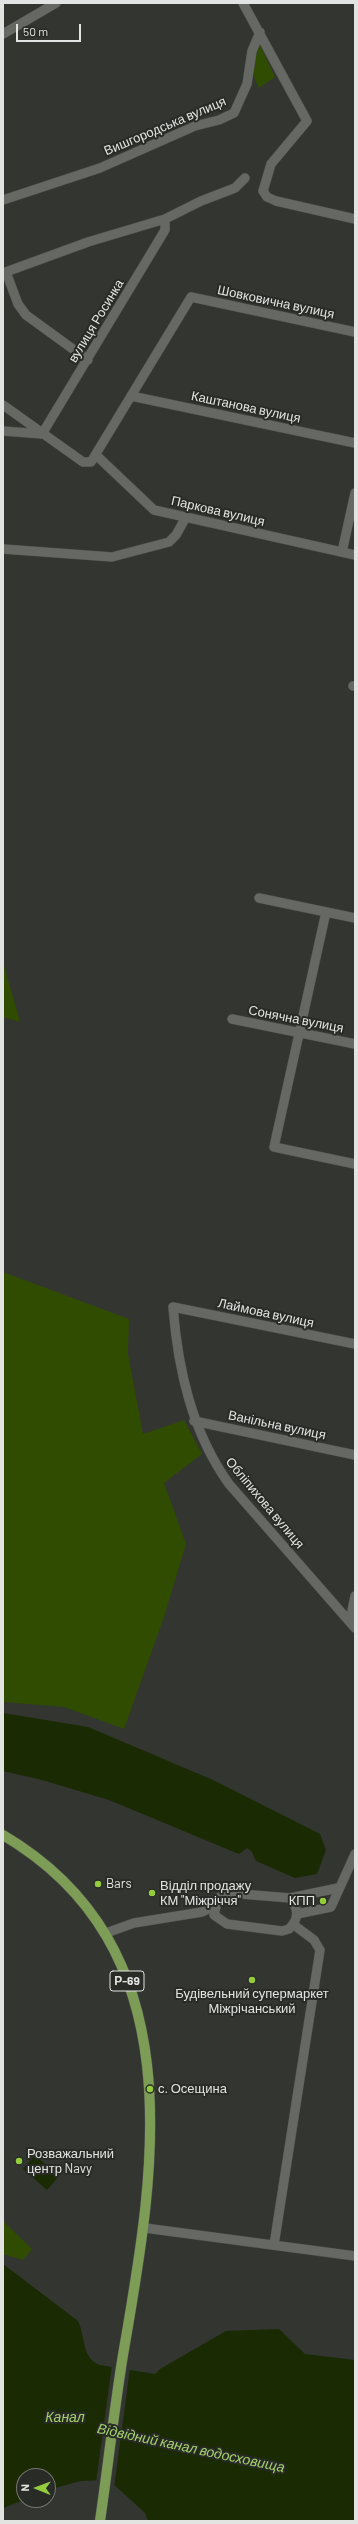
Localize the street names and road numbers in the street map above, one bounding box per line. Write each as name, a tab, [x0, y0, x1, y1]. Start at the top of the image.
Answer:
street label: Вишгородська вулиця	[102, 93, 228, 159]
street label: вулиця Росинка	[65, 277, 127, 365]
street label: Шовковична вулиця	[216, 282, 336, 322]
street label: Каштанова вулиця	[190, 388, 302, 426]
street label: Паркова вулиця	[170, 493, 266, 529]
street label: Сонячна вулиця	[247, 1002, 345, 1036]
street label: Лаймова вулиця	[216, 1295, 316, 1331]
street label: Ванільна вулиця	[227, 1407, 327, 1443]
street label: Обліпихова вулиця	[222, 1454, 308, 1552]
road number: Р-69	[110, 1971, 144, 1991]

